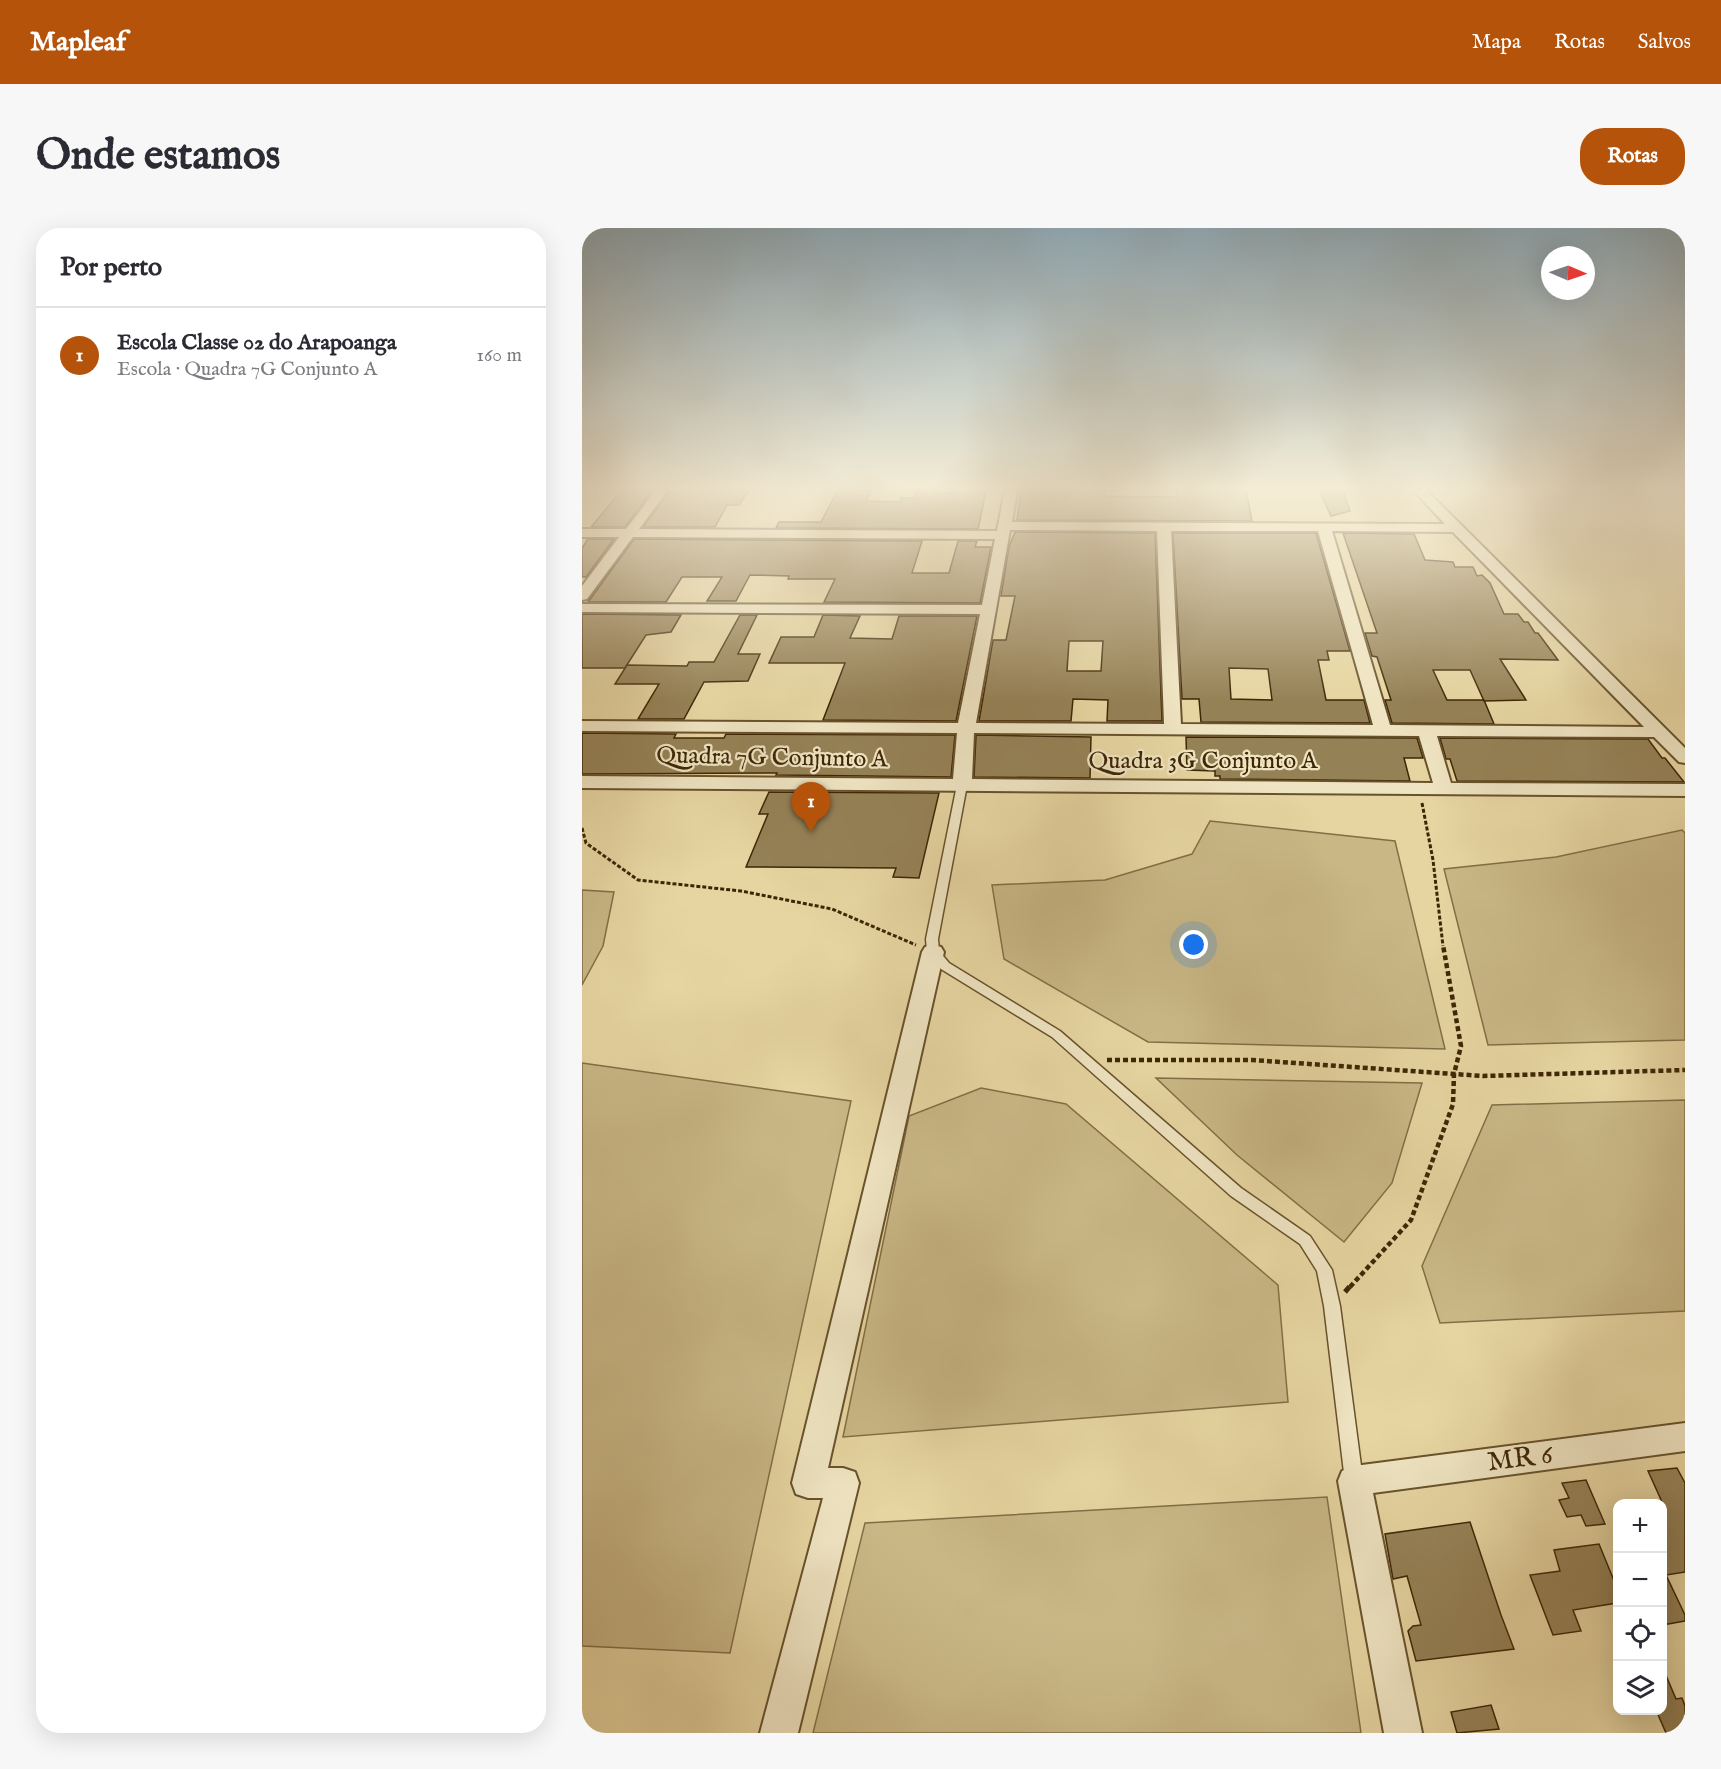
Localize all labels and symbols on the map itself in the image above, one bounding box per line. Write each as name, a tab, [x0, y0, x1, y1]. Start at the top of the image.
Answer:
north arrow	[1541, 246, 1595, 300]
street label: Quadra 7G Conjunto A	[656, 740, 889, 776]
street label: Quadra 3G Conjunto A	[1088, 746, 1318, 777]
pin: 1	[792, 782, 830, 832]
your location	[1179, 930, 1208, 959]
street label: MR 6	[1485, 1437, 1556, 1480]

